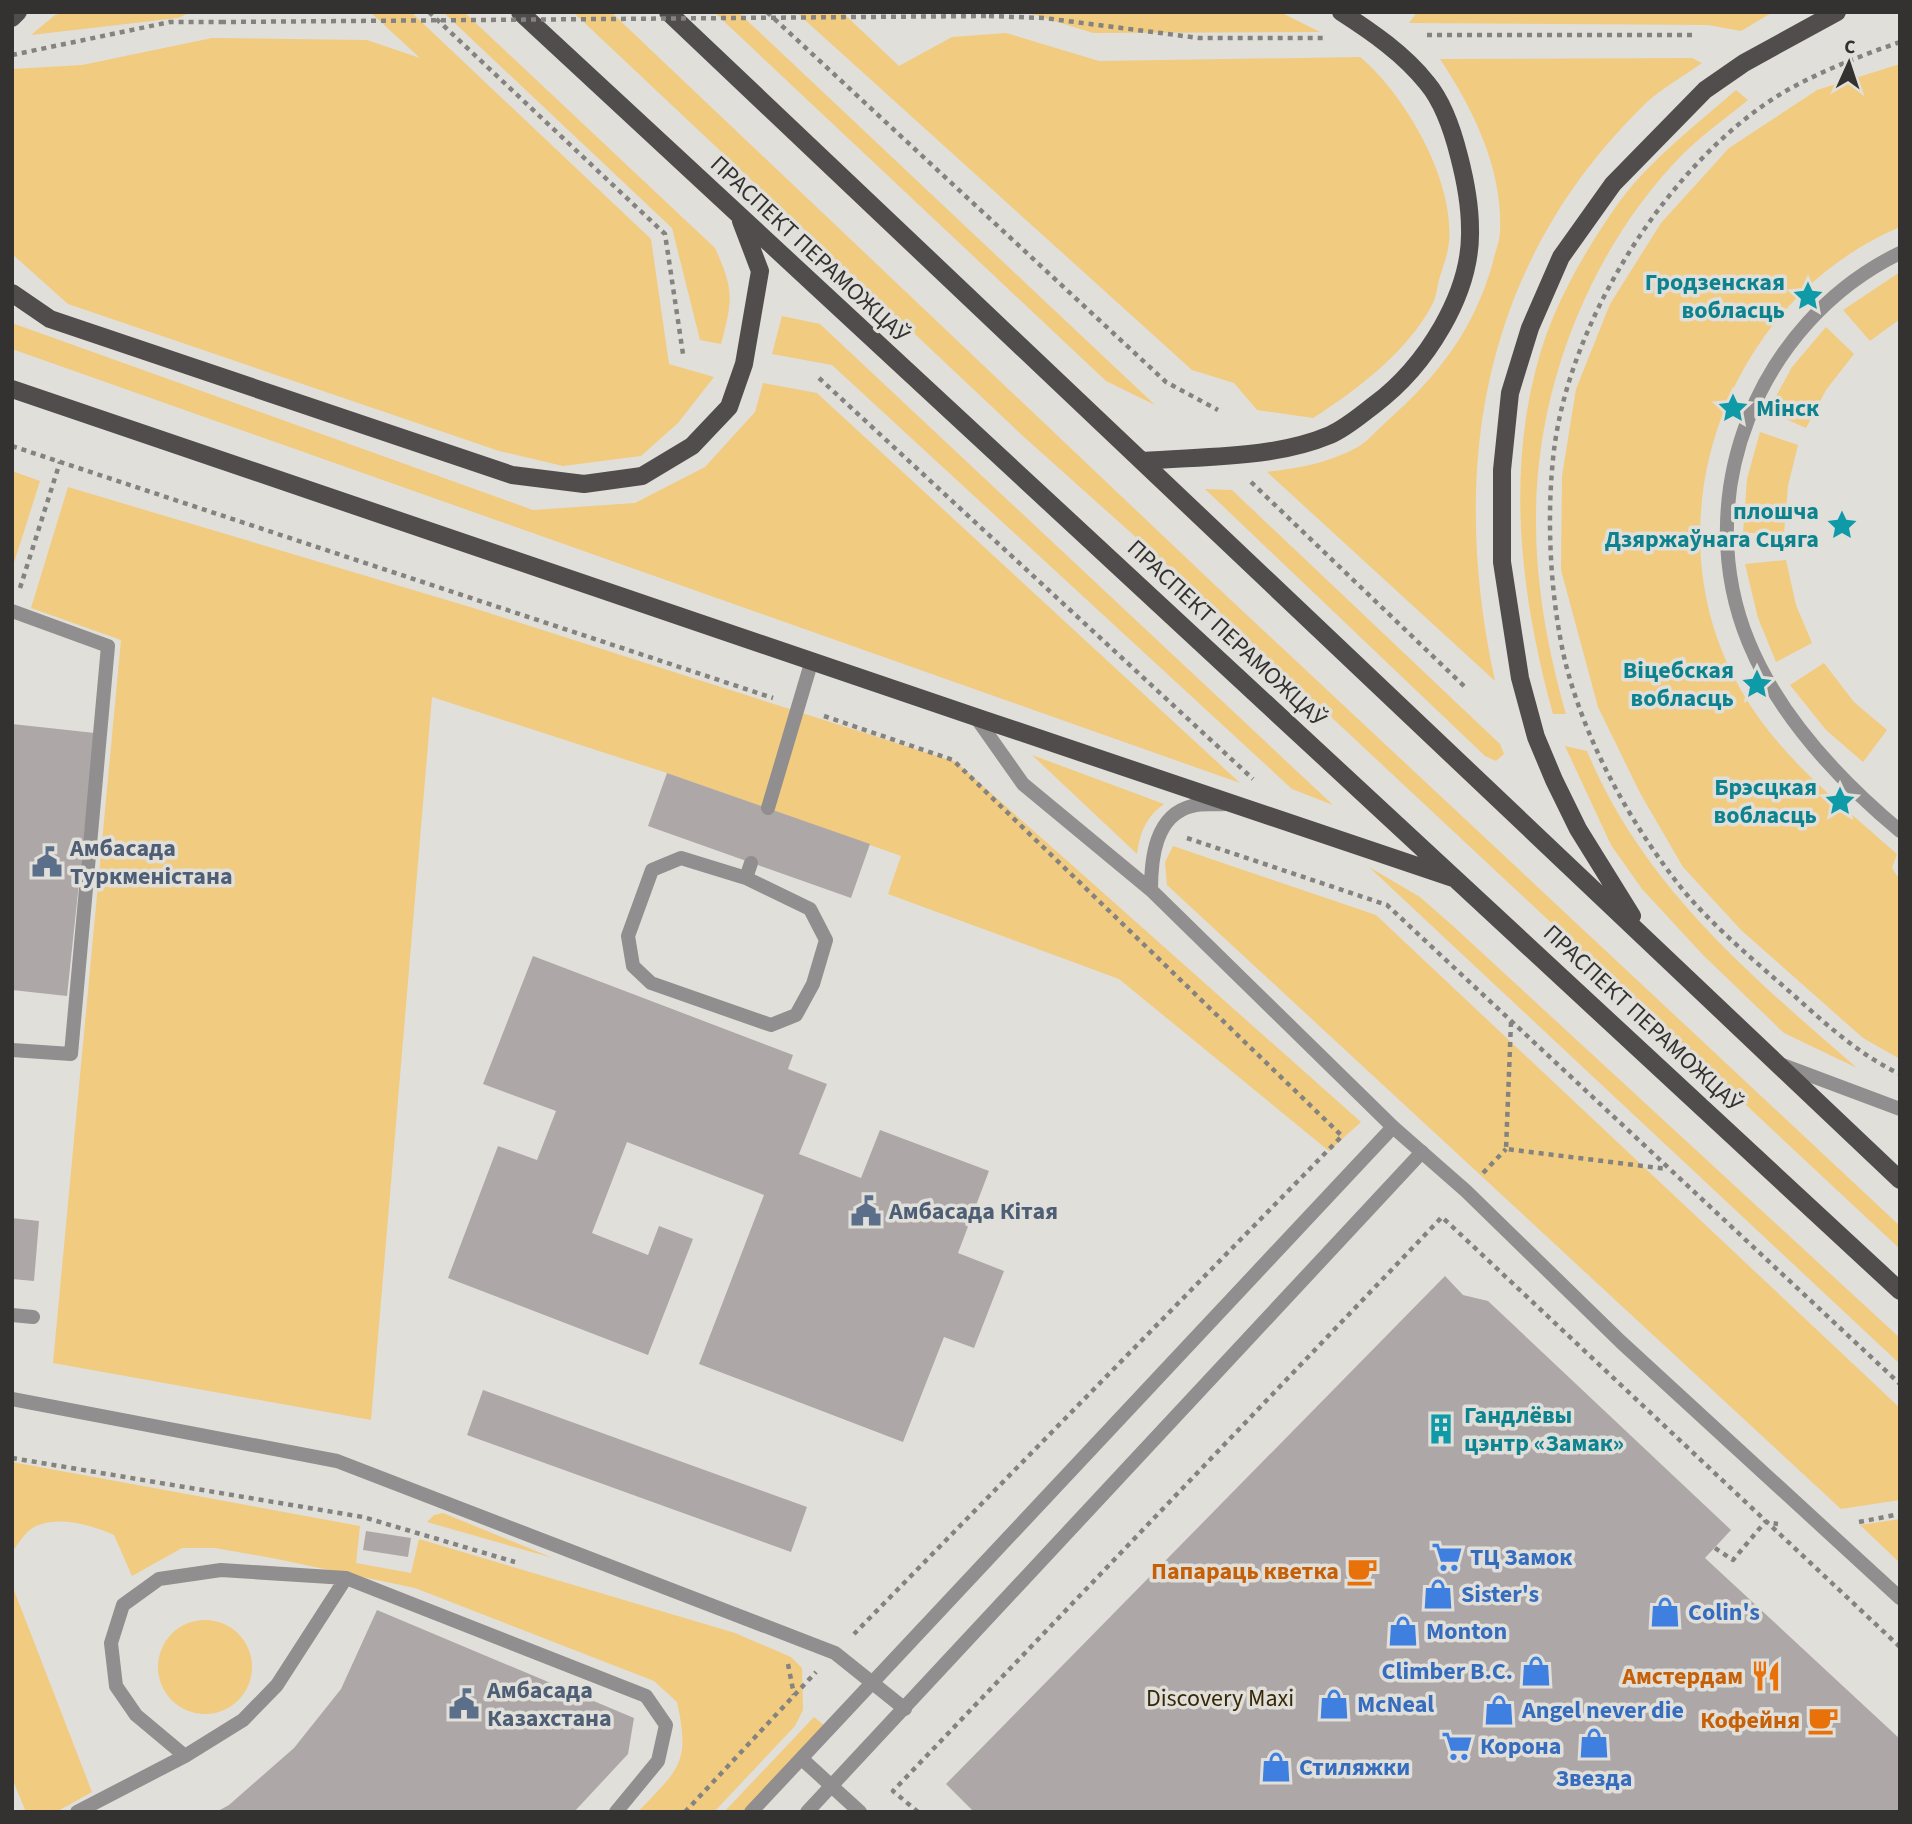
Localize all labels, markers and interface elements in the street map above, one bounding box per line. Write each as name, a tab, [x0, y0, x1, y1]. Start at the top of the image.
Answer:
north arrow	[1814, 28, 1884, 98]
text: С	[1844, 34, 1856, 61]
street label: ПРАСПЕКТ ПЕРАМОЖЦАЎ	[702, 147, 918, 352]
place label: Гродзенская вобласць	[1645, 265, 1785, 328]
place icon: Гродзенская вобласць	[1791, 279, 1825, 313]
place icon: Мінск	[1716, 391, 1750, 425]
place label: Мінск	[1756, 391, 1820, 426]
place label: плошча Дзяржаўнага Сцяга	[1605, 494, 1819, 557]
place icon: плошча Дзяржаўнага Сцяга	[1825, 508, 1859, 542]
street label: ПРАСПЕКТ ПЕРАМОЖЦАЎ	[1119, 531, 1335, 736]
place label: Віцебская вобласць	[1623, 653, 1734, 716]
place icon: Віцебская вобласць	[1740, 667, 1774, 701]
place label: Брэсцкая вобласць	[1713, 770, 1817, 833]
place icon: Брэсцкая вобласць	[1823, 784, 1857, 818]
place label: Амбасада Туркменістана	[69, 831, 233, 894]
public building icon: Амбасада Туркменістана	[30, 845, 64, 879]
street label: ПРАСПЕКТ ПЕРАМОЖЦАЎ	[1535, 916, 1751, 1121]
public building icon: Амбасада Кітая	[849, 1194, 883, 1228]
place label: Амбасада Кітая	[888, 1194, 1058, 1229]
place label: Гандлёвы цэнтр «Замак»	[1464, 1398, 1624, 1461]
building icon: Гандлёвы цэнтр «Замак»	[1424, 1412, 1458, 1446]
supermarket icon: ТЦ Замок	[1430, 1540, 1464, 1574]
place label: ТЦ Замок	[1470, 1540, 1573, 1575]
place label: Папараць кветка	[1151, 1554, 1339, 1589]
cafe icon: Папараць кветка	[1345, 1554, 1379, 1588]
shop icon: Sister's	[1421, 1577, 1455, 1611]
place label: Sister's	[1461, 1577, 1539, 1612]
shop icon: Colin's	[1648, 1595, 1682, 1629]
place label: Colin's	[1688, 1595, 1760, 1630]
shop icon: Monton	[1386, 1614, 1420, 1648]
place label: Monton	[1426, 1614, 1507, 1649]
place label: Climber B.C.	[1382, 1654, 1513, 1689]
shop icon: Climber B.C.	[1519, 1654, 1553, 1688]
place label: Амстердам	[1621, 1659, 1743, 1694]
restaurant icon: Амстердам	[1749, 1659, 1783, 1693]
place label: Амбасада Казахстана	[486, 1673, 612, 1736]
park label: Discovery Maxi	[1146, 1681, 1294, 1716]
public building icon: Амбасада Казахстана	[447, 1687, 481, 1721]
shop icon: McNeal	[1317, 1687, 1351, 1721]
place label: McNeal	[1357, 1687, 1434, 1722]
shop icon: Angel never die	[1482, 1693, 1516, 1727]
place label: Angel never die	[1521, 1693, 1684, 1728]
place label: Кофейня	[1700, 1703, 1800, 1738]
cafe icon: Кофейня	[1806, 1703, 1840, 1737]
shop icon: Звезда	[1577, 1726, 1611, 1760]
supermarket icon: Корона	[1440, 1729, 1474, 1763]
place label: Корона	[1480, 1729, 1561, 1764]
shop icon: Стиляжки	[1259, 1750, 1293, 1784]
place label: Стиляжки	[1299, 1750, 1410, 1785]
place label: Звезда	[1556, 1761, 1632, 1796]

